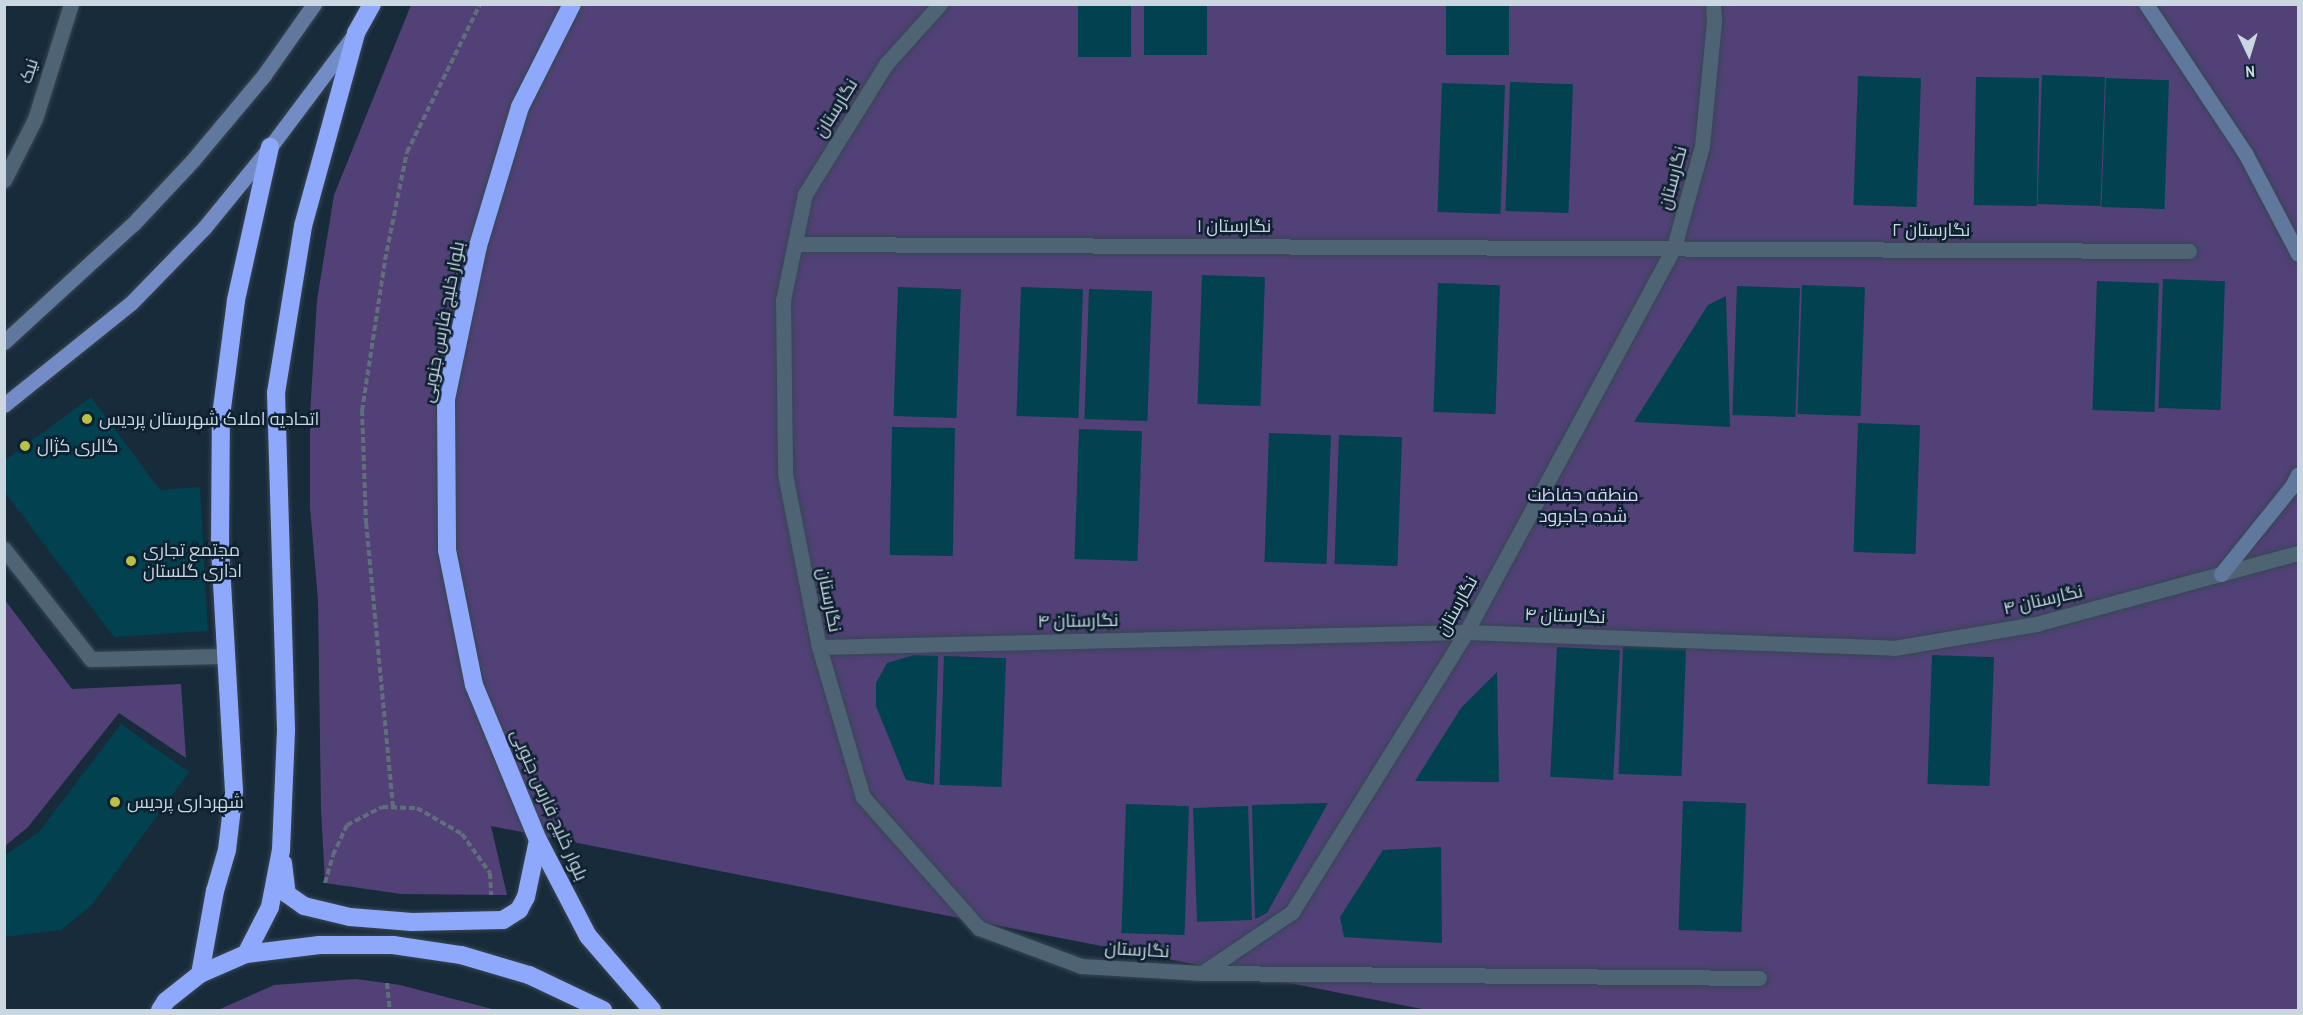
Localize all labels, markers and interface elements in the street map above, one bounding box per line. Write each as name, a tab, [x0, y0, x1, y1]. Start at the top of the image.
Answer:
north arrow	[2219, 24, 2279, 84]
street label: نیک	[15, 56, 43, 86]
text: N	[2245, 61, 2256, 83]
street label: نگارستان	[810, 75, 862, 141]
street label: نگارستان	[1654, 144, 1692, 212]
street label: نگارستان ۱	[1197, 215, 1271, 237]
street label: نگارستان ۲	[1892, 219, 1970, 241]
street label: بلوار خلیج فارس جنوبی	[417, 239, 469, 405]
place label: اتحادیه املاک شهرستان پردیس	[99, 408, 319, 430]
marker: اتحادیه املاک شهرستان پردیس	[80, 412, 94, 426]
place label: گالری کژال	[37, 435, 119, 457]
marker: گالری کژال	[18, 439, 32, 453]
park label: منطقه حفاظت شده جاجرود	[1527, 485, 1639, 528]
place label: مجتمع تجاری اداری گلستان	[143, 540, 242, 582]
marker: مجتمع تجاری اداری گلستان	[124, 554, 138, 568]
street label: نگارستان	[812, 566, 846, 634]
street label: نگارستان	[1432, 572, 1482, 640]
street label: نگارستان ۴	[2001, 580, 2085, 620]
street label: نگارستان ۴	[1524, 604, 1606, 628]
street label: نگارستان ۴	[1037, 609, 1119, 633]
street label: بلوار خلیج فارس جنوبی	[506, 726, 592, 884]
place label: شهرداری پردیس	[127, 791, 244, 813]
marker: شهرداری پردیس	[108, 795, 122, 809]
street label: نگارستان	[1104, 938, 1170, 962]

